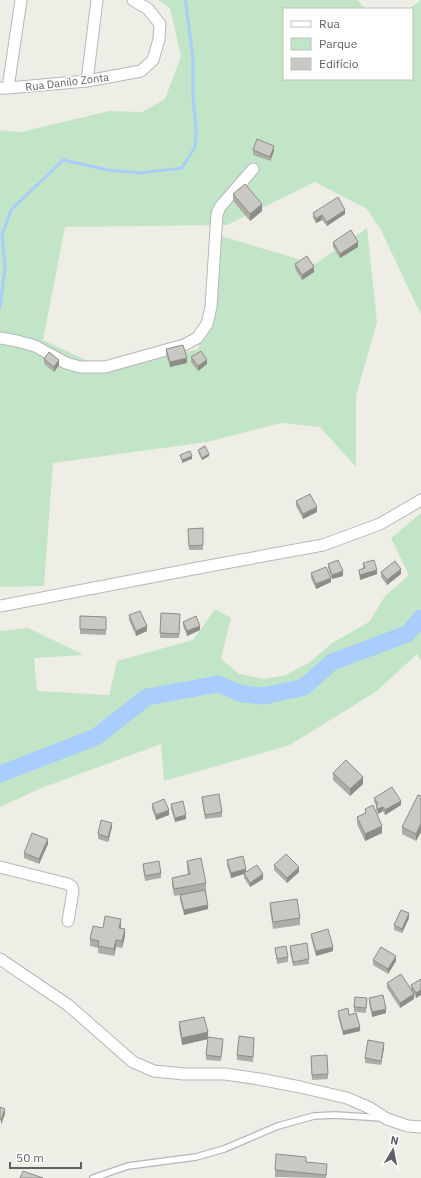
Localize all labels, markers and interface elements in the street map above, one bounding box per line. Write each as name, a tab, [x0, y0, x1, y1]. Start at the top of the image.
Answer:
legend	[283, 8, 413, 80]
text: Rua	[319, 16, 340, 31]
text: Parque	[319, 36, 358, 51]
text: Edifício	[319, 56, 359, 71]
street label: Rua Danilo Zonta	[24, 70, 110, 94]
north arrow	[373, 1130, 413, 1170]
text: N	[390, 1133, 400, 1148]
scale bar	[10, 1144, 81, 1170]
text: 50 m	[16, 1150, 44, 1165]

